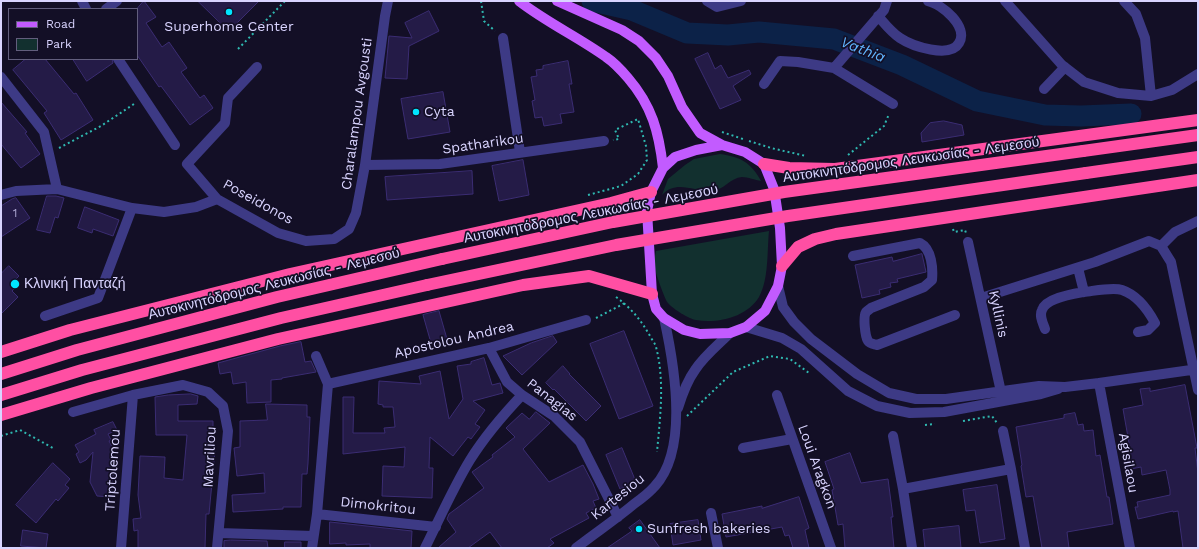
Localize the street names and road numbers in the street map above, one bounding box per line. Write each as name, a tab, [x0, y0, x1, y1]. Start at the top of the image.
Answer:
street label: Charalampou Avgousti	[338, 37, 376, 191]
street label: Spatharikou	[441, 130, 525, 158]
street label: Αυτοκινητόδρομος Λευκωσίας - Λεμεσού	[782, 134, 1040, 186]
street label: Poseidonos	[220, 176, 296, 228]
street label: Αυτοκινητόδρομος Λευκωσίας - Λεμεσού	[462, 181, 720, 247]
street label: Αυτοκινητόδρομος Λευκωσίας - Λεμεσού	[146, 245, 402, 323]
street label: Kyllinis	[985, 289, 1011, 339]
street label: Apostolou Andrea	[393, 318, 515, 362]
street label: Panagias	[523, 375, 581, 425]
street label: Loui Aragkon	[794, 423, 840, 511]
street label: Mavriliou	[200, 426, 220, 488]
street label: Triptolemou	[102, 428, 124, 512]
street label: Agisilaou	[1114, 432, 1142, 494]
street label: Kartesiou	[588, 470, 648, 524]
street label: Dimokritou	[339, 494, 417, 518]

